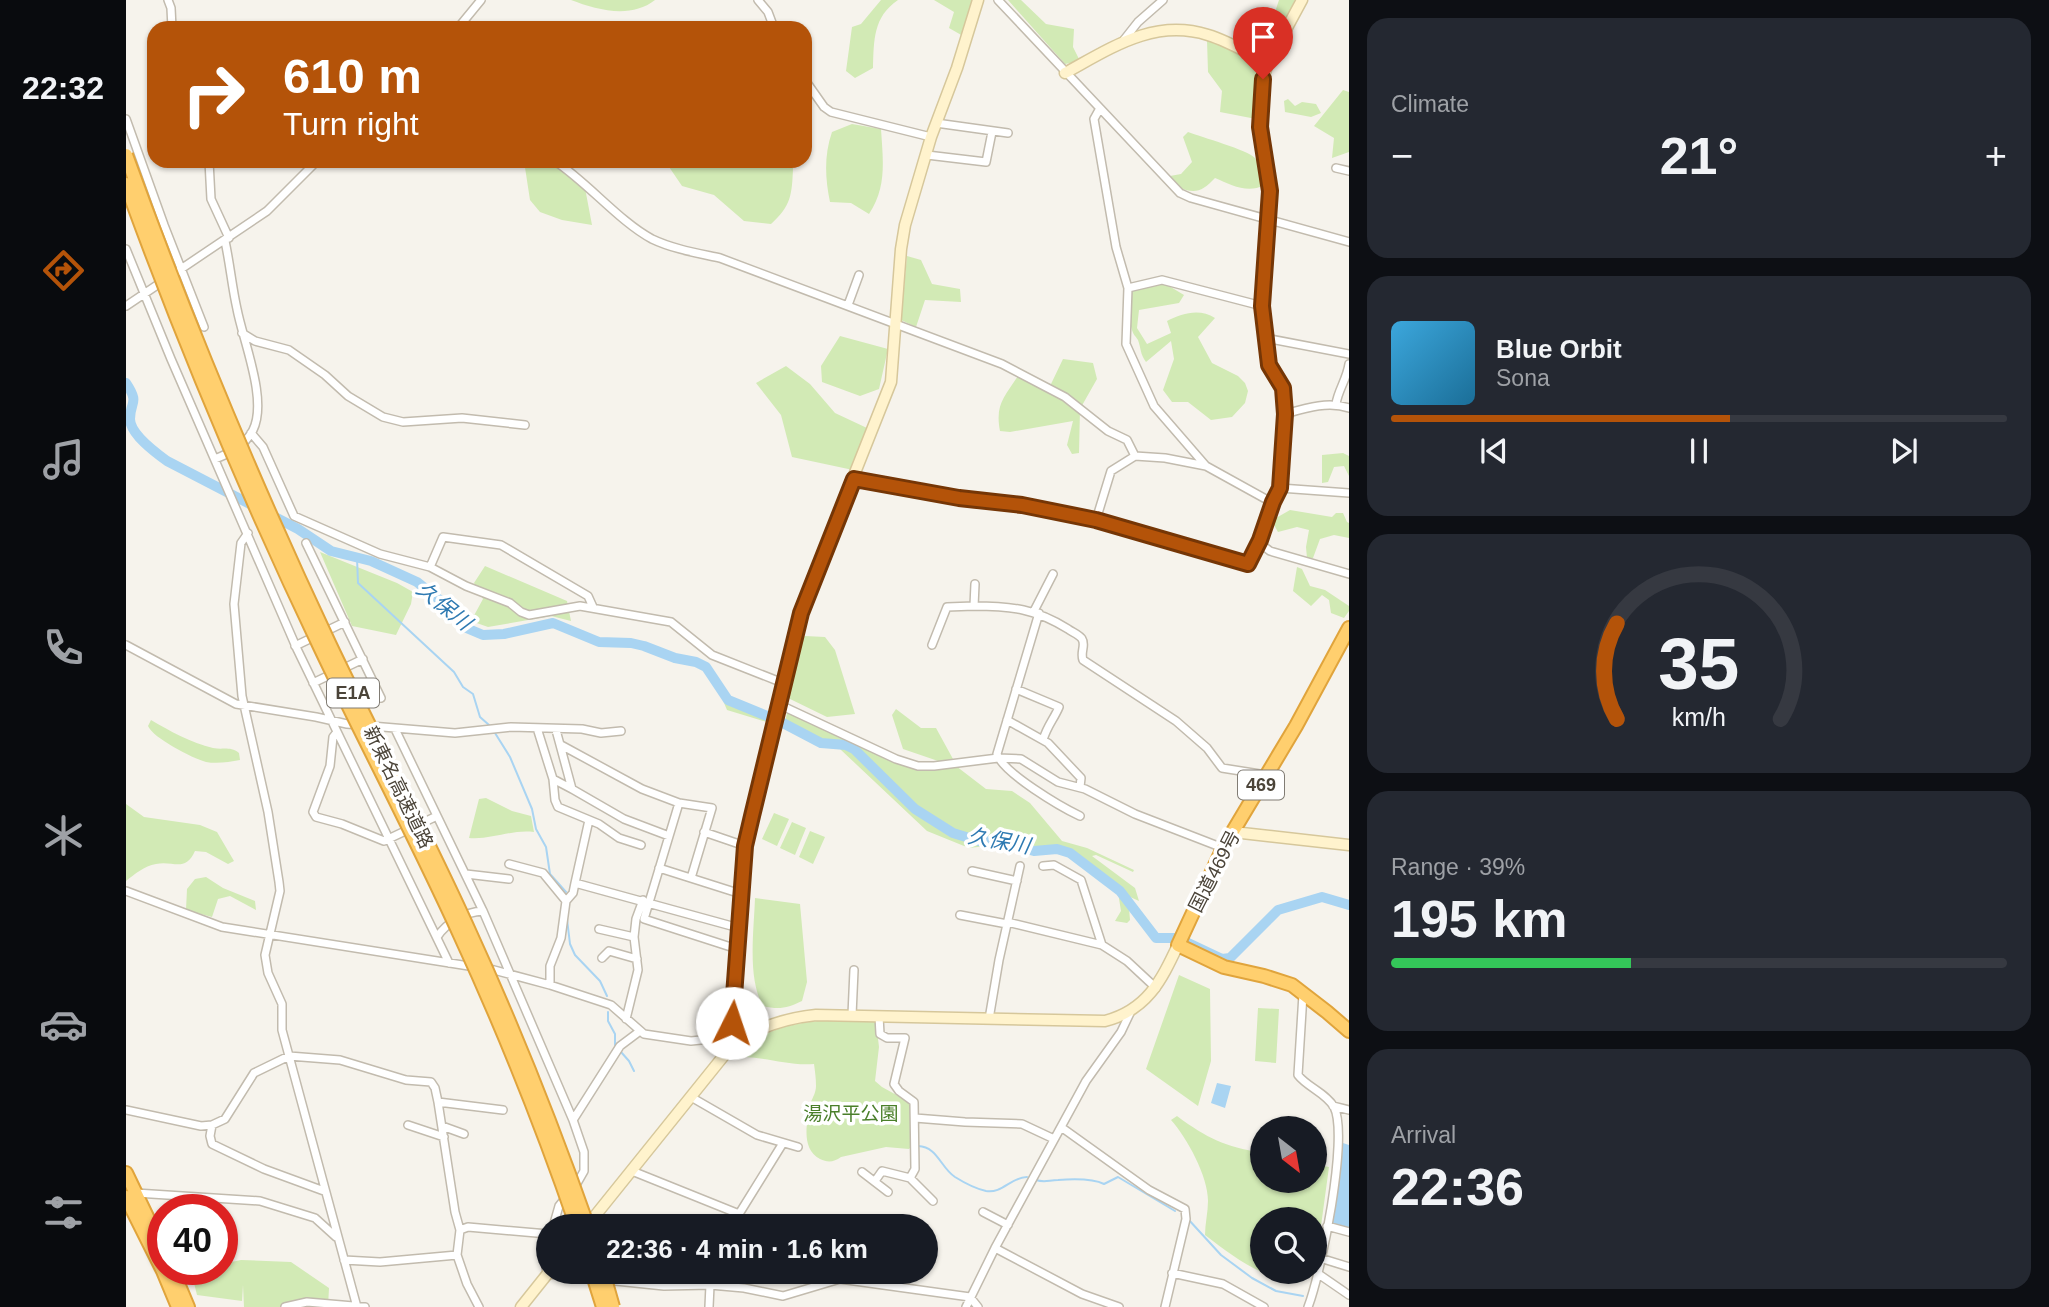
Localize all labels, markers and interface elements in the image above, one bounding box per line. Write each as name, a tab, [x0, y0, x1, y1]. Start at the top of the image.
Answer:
pin	[1233, 7, 1293, 79]
icon: arrive	[1244, 18, 1282, 56]
icon: right	[168, 49, 259, 140]
text: 610 m	[283, 49, 422, 103]
text: 22:32	[22, 70, 104, 106]
text: Climate	[1391, 91, 1469, 117]
text: Turn right	[283, 106, 419, 142]
text: 21°	[1660, 127, 1738, 185]
text: −	[1391, 135, 1413, 177]
text: +	[1985, 135, 2007, 177]
icon: directions	[39, 246, 88, 295]
text: Blue Orbit	[1496, 334, 1622, 364]
text: Sona	[1496, 365, 1550, 391]
icon: previous	[1475, 432, 1513, 470]
icon: pause	[1680, 432, 1718, 470]
icon: next	[1885, 432, 1923, 470]
icon: music	[39, 435, 88, 484]
water label: 久保川	[413, 577, 478, 636]
icon: phone	[39, 623, 88, 672]
text: 35	[1659, 624, 1739, 705]
road number: E1A	[327, 678, 379, 708]
text: km/h	[1672, 703, 1726, 731]
street label: 新東名高速道路	[360, 723, 437, 852]
road number: 469	[1238, 770, 1284, 800]
icon: climate	[39, 811, 88, 860]
water label: 久保川	[966, 824, 1034, 858]
street label: 国道469号	[1185, 827, 1244, 916]
text: Range · 39%	[1391, 854, 1525, 880]
text: 195 km	[1391, 890, 1567, 948]
position arrow	[695, 986, 769, 1060]
icon: car	[39, 1000, 88, 1049]
park label: 湯沢平公園	[803, 1103, 899, 1124]
north arrow	[1250, 1116, 1326, 1194]
map controls	[1250, 1116, 1327, 1284]
text: Arrival	[1391, 1122, 1456, 1148]
text: 22:36	[1391, 1158, 1524, 1216]
icon: filters	[39, 1188, 88, 1237]
speed limit sign: 40	[147, 1194, 238, 1285]
button: search	[1250, 1207, 1327, 1284]
text: 22:36 · 4 min · 1.6 km	[606, 1234, 868, 1264]

